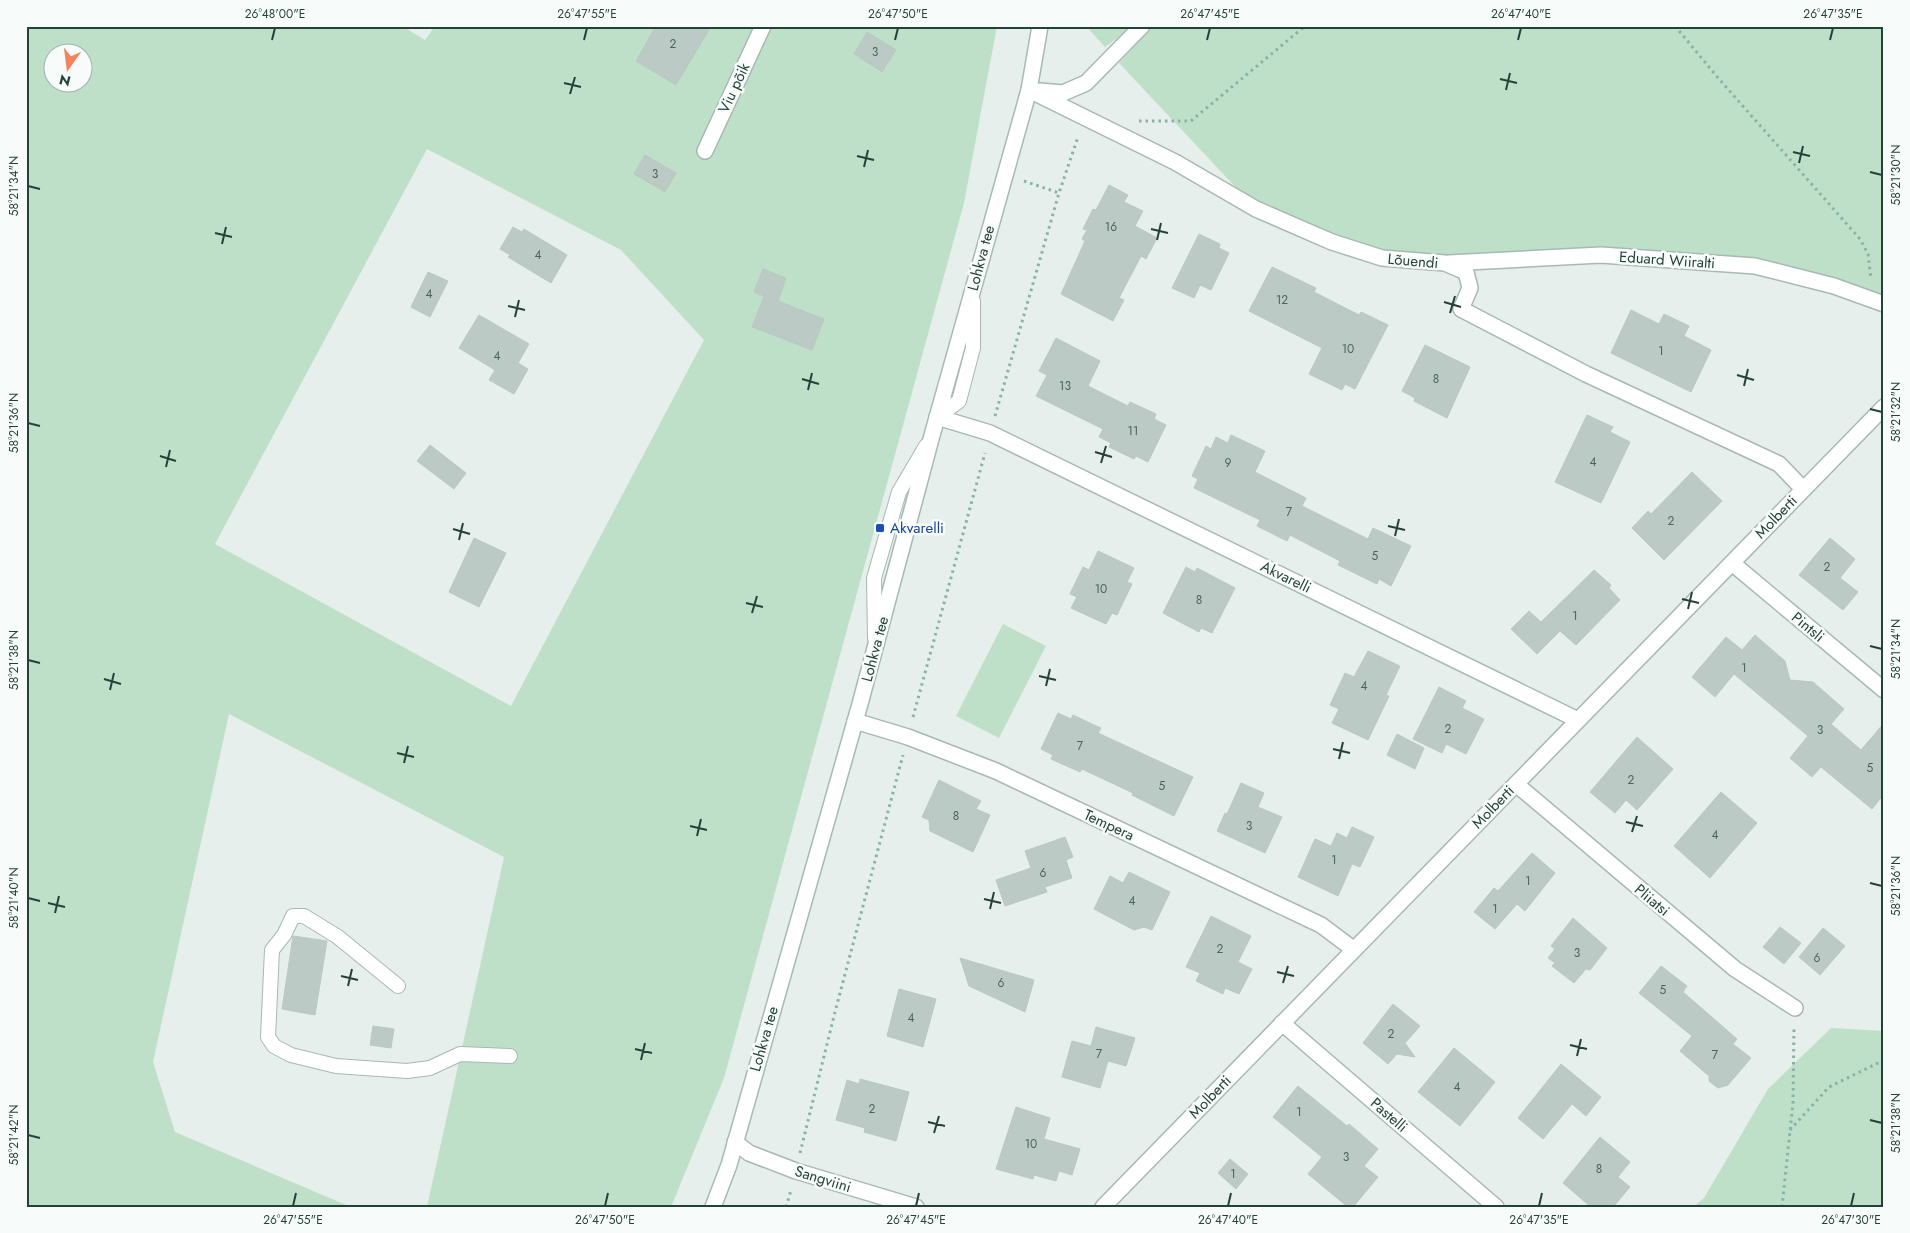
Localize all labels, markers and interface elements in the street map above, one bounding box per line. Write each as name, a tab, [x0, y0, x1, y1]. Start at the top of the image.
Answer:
text: 26°48'00"E	[245, 5, 305, 23]
text: 26°47'55"E	[557, 5, 617, 23]
text: 26°47'50"E	[868, 5, 928, 23]
text: 26°47'45"E	[1180, 5, 1240, 23]
text: 26°47'40"E	[1491, 5, 1551, 23]
text: 26°47'35"E	[1803, 5, 1863, 23]
house number: 2	[670, 35, 677, 53]
north arrow	[42, 42, 92, 92]
house number: 3	[872, 43, 879, 61]
street label: Viu põik	[713, 59, 755, 117]
text: N	[57, 70, 73, 92]
text: 58°21'30"N	[1887, 145, 1905, 205]
text: 58°21'34"N	[5, 156, 23, 216]
house number: 3	[652, 165, 659, 183]
house number: 16	[1105, 218, 1117, 236]
street label: Lohkva tee	[962, 223, 1000, 293]
house number: 4	[535, 246, 542, 264]
street label: Eduard Wiiralti	[1618, 246, 1716, 274]
street label: Lõuendi	[1387, 248, 1439, 274]
house number: 4	[426, 285, 433, 303]
house number: 12	[1276, 291, 1288, 309]
house number: 10	[1342, 340, 1354, 358]
house number: 1	[1658, 342, 1664, 360]
house number: 4	[494, 347, 501, 365]
house number: 8	[1433, 370, 1439, 388]
house number: 13	[1059, 377, 1071, 395]
text: 58°21'32"N	[1887, 382, 1905, 442]
text: 58°21'36"N	[5, 393, 23, 453]
house number: 11	[1128, 422, 1138, 440]
house number: 4	[1590, 453, 1597, 471]
house number: 9	[1225, 454, 1232, 472]
street label: Molberti	[1750, 490, 1802, 544]
house number: 7	[1286, 503, 1293, 521]
house number: 2	[1668, 512, 1675, 530]
place label: Akvarelli	[890, 517, 944, 539]
marker: Akvarelli	[874, 522, 886, 534]
house number: 5	[1372, 547, 1379, 565]
street label: Akvarelli	[1257, 555, 1315, 599]
house number: 2	[1824, 558, 1831, 576]
house number: 10	[1095, 580, 1107, 598]
house number: 8	[1196, 591, 1202, 609]
house number: 1	[1572, 607, 1578, 625]
street label: Pintsli	[1787, 607, 1829, 647]
street label: Lohkva tee	[856, 614, 894, 684]
text: 58°21'34"N	[1887, 619, 1905, 679]
text: 58°21'38"N	[5, 630, 23, 690]
house number: 1	[1741, 659, 1747, 677]
house number: 4	[1361, 677, 1368, 695]
house number: 2	[1445, 720, 1452, 738]
house number: 3	[1817, 721, 1824, 739]
house number: 7	[1077, 737, 1084, 755]
house number: 5	[1867, 759, 1874, 777]
house number: 2	[1628, 771, 1635, 789]
house number: 5	[1159, 777, 1166, 795]
street label: Molberti	[1467, 780, 1519, 834]
street label: Tempera	[1080, 804, 1138, 846]
house number: 8	[953, 807, 959, 825]
house number: 3	[1246, 817, 1253, 835]
house number: 4	[1712, 826, 1719, 844]
house number: 1	[1331, 851, 1337, 869]
text: 58°21'36"N	[1887, 856, 1905, 916]
house number: 6	[1040, 864, 1047, 882]
text: 58°21'40"N	[5, 867, 23, 929]
house number: 1	[1525, 872, 1531, 890]
street label: Pliiatsi	[1630, 879, 1674, 921]
house number: 4	[1129, 892, 1136, 910]
house number: 1	[1492, 900, 1498, 918]
house number: 2	[1217, 940, 1224, 958]
house number: 3	[1574, 944, 1581, 962]
house number: 6	[1814, 949, 1821, 967]
house number: 6	[998, 974, 1005, 992]
house number: 5	[1660, 981, 1667, 999]
street label: Lohkva tee	[744, 1004, 784, 1074]
house number: 4	[908, 1009, 915, 1027]
house number: 2	[1388, 1025, 1395, 1043]
house number: 7	[1096, 1045, 1103, 1063]
house number: 7	[1712, 1046, 1719, 1064]
street label: Molberti	[1184, 1070, 1236, 1124]
house number: 4	[1454, 1078, 1461, 1096]
street label: Pastelli	[1365, 1093, 1413, 1137]
text: 58°21'38"N	[1887, 1093, 1905, 1153]
house number: 2	[869, 1100, 876, 1118]
house number: 1	[1296, 1103, 1302, 1121]
text: 58°21'42"N	[5, 1104, 23, 1166]
house number: 10	[1025, 1135, 1037, 1153]
house number: 3	[1343, 1148, 1350, 1166]
street label: Sangviini	[792, 1160, 854, 1198]
house number: 8	[1596, 1160, 1602, 1178]
house number: 1	[1230, 1165, 1236, 1183]
text: 26°47'55"E	[263, 1211, 323, 1229]
text: 26°47'50"E	[575, 1211, 635, 1229]
text: 26°47'45"E	[886, 1211, 946, 1229]
text: 26°47'40"E	[1198, 1211, 1258, 1229]
text: 26°47'35"E	[1509, 1211, 1569, 1229]
text: 26°47'30"E	[1821, 1211, 1881, 1229]

